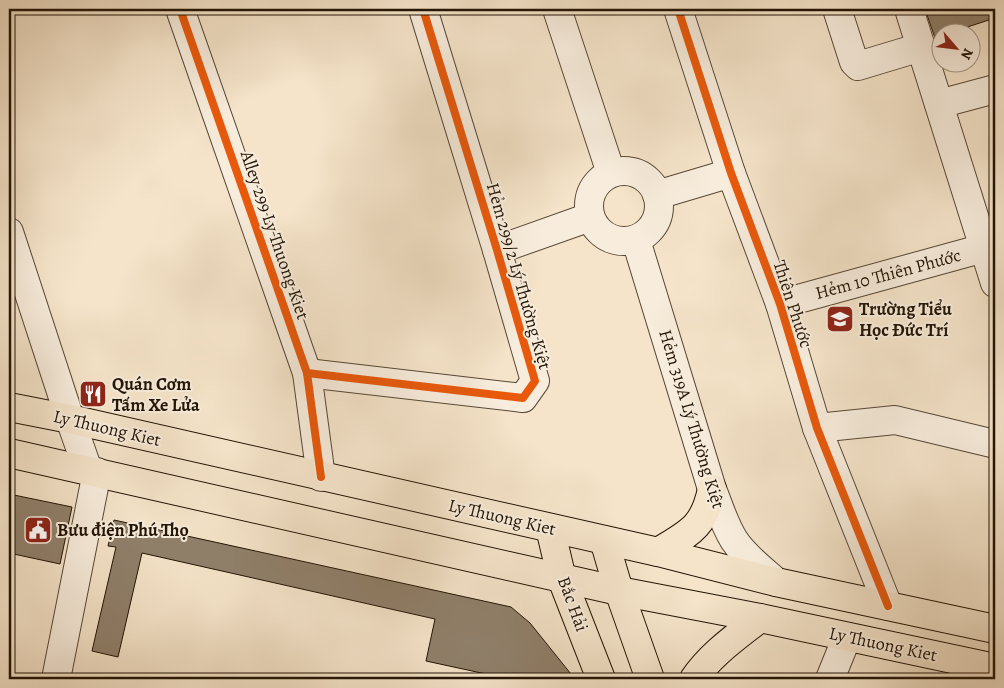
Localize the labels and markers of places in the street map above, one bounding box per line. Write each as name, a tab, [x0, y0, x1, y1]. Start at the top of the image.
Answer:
place label: Trường Tiểu Học Đức Trí	[859, 297, 952, 342]
school or university icon: Trường Tiểu Học Đức Trí	[825, 304, 855, 334]
place label: Quán Cơm Tấm Xe Lửa	[112, 372, 200, 417]
restaurant icon: Quán Cơm Tấm Xe Lửa	[78, 379, 108, 409]
public building icon: Bưu điện Phú Thọ	[23, 515, 53, 545]
place label: Bưu điện Phú Thọ	[57, 518, 188, 542]

